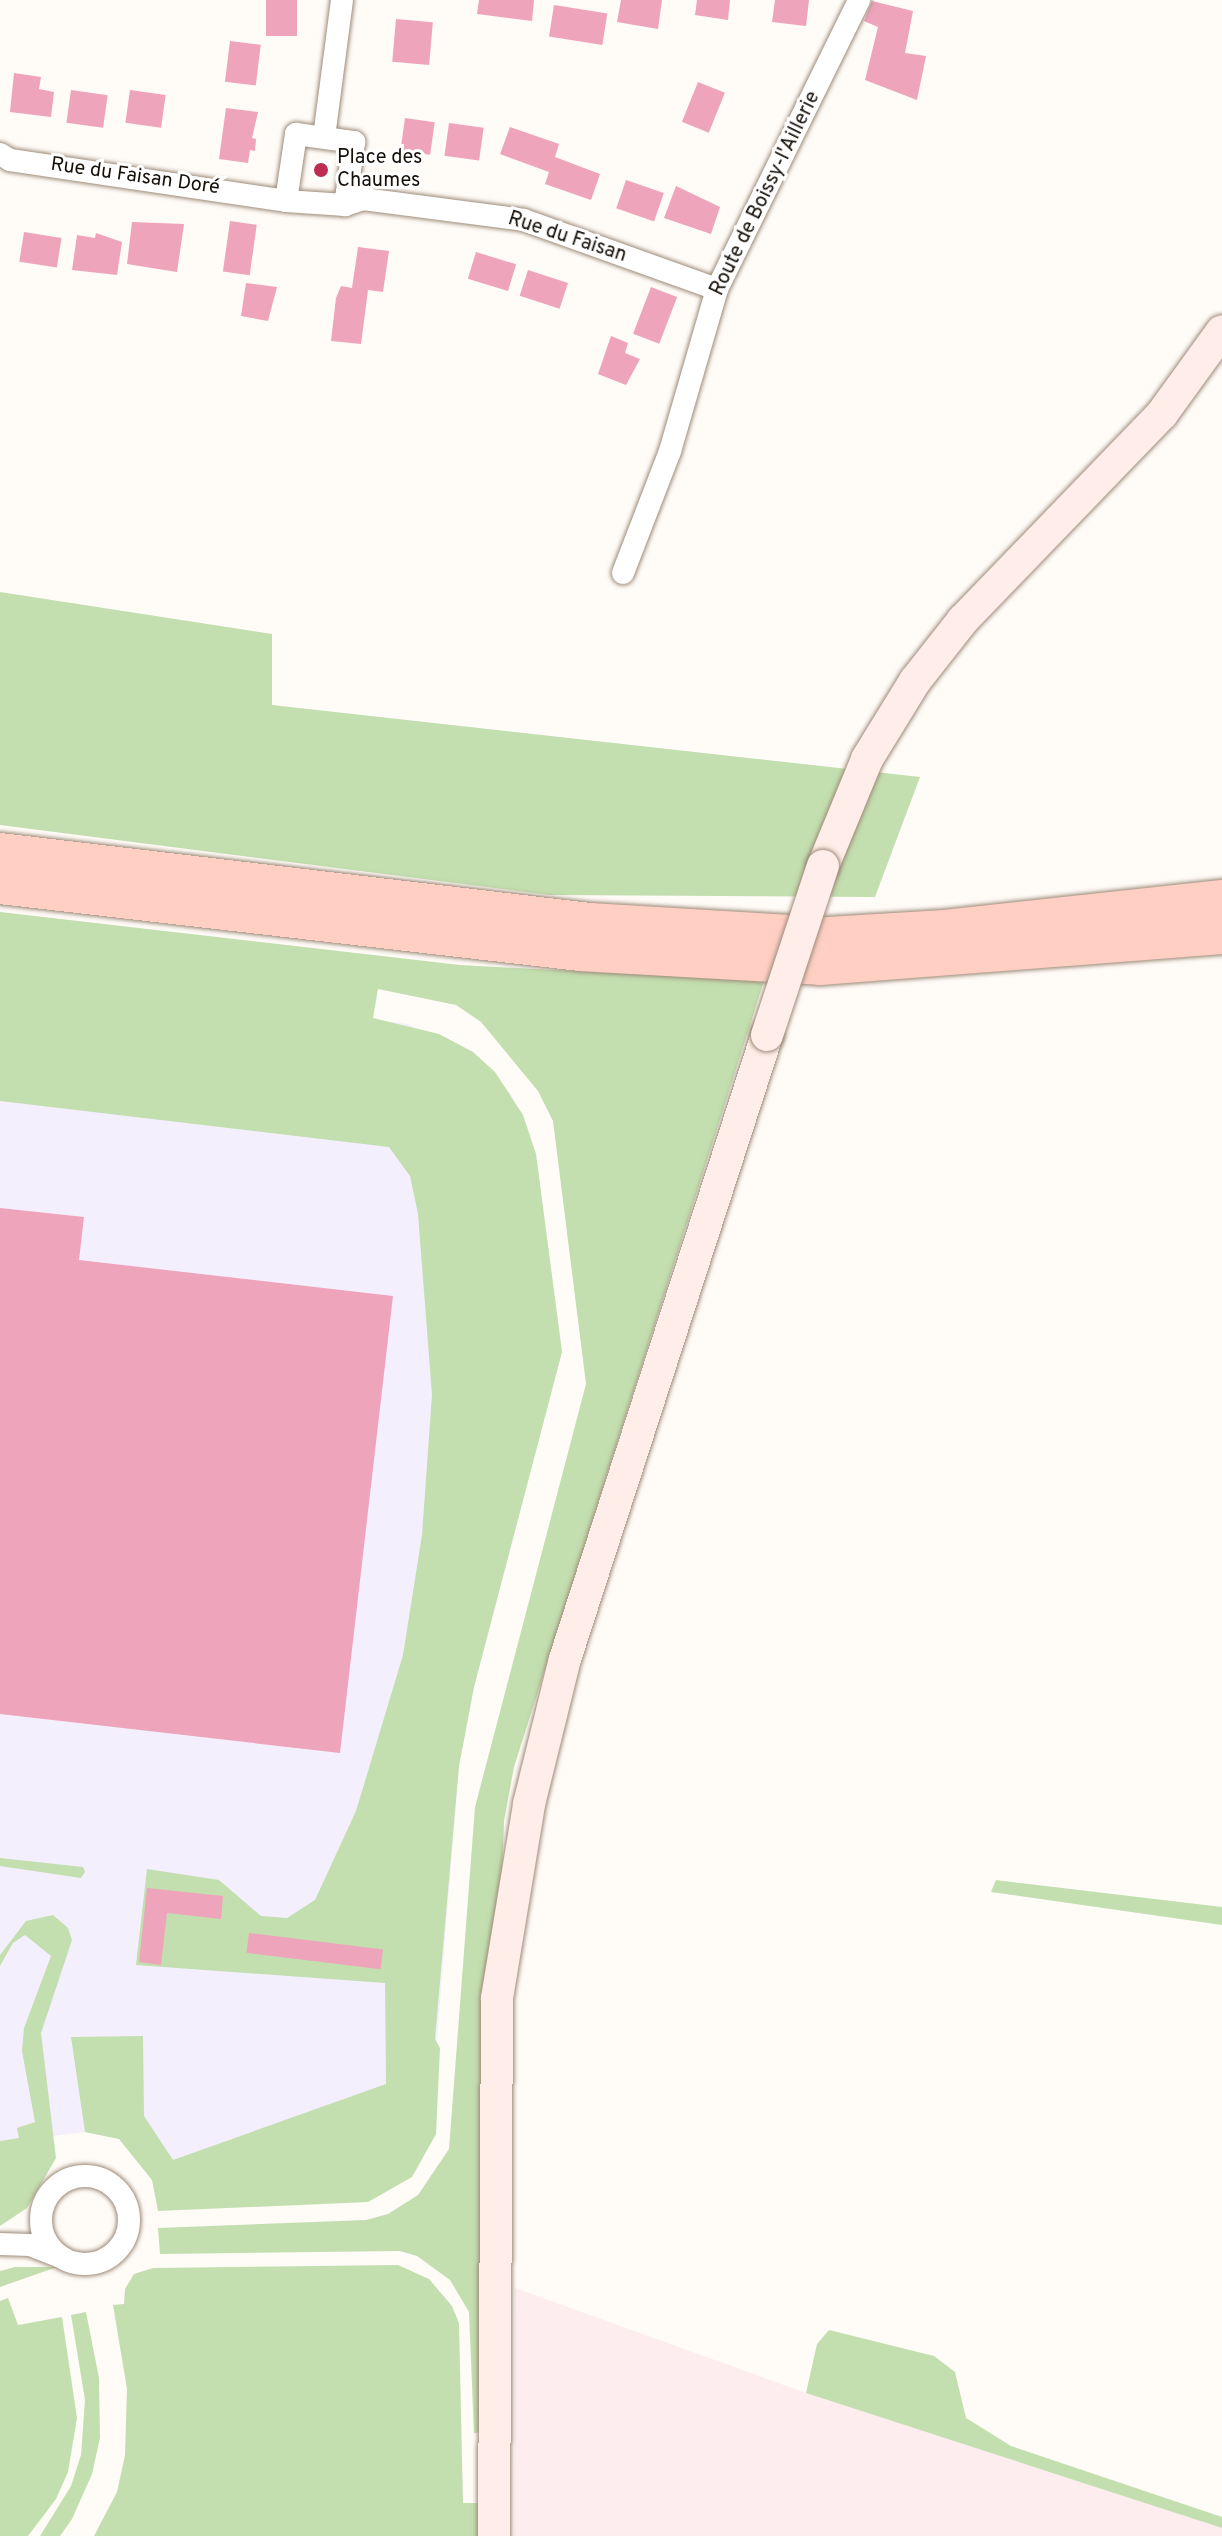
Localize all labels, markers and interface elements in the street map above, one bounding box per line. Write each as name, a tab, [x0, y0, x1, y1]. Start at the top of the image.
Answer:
street label: Route de Boissy-l'Aillerie	[706, 88, 826, 300]
place label: Place des Chaumes	[337, 146, 422, 193]
street label: Rue du Faisan Doré	[49, 153, 221, 201]
marker: Place des Chaumes	[312, 161, 330, 179]
street label: Rue du Faisan	[505, 208, 629, 268]

